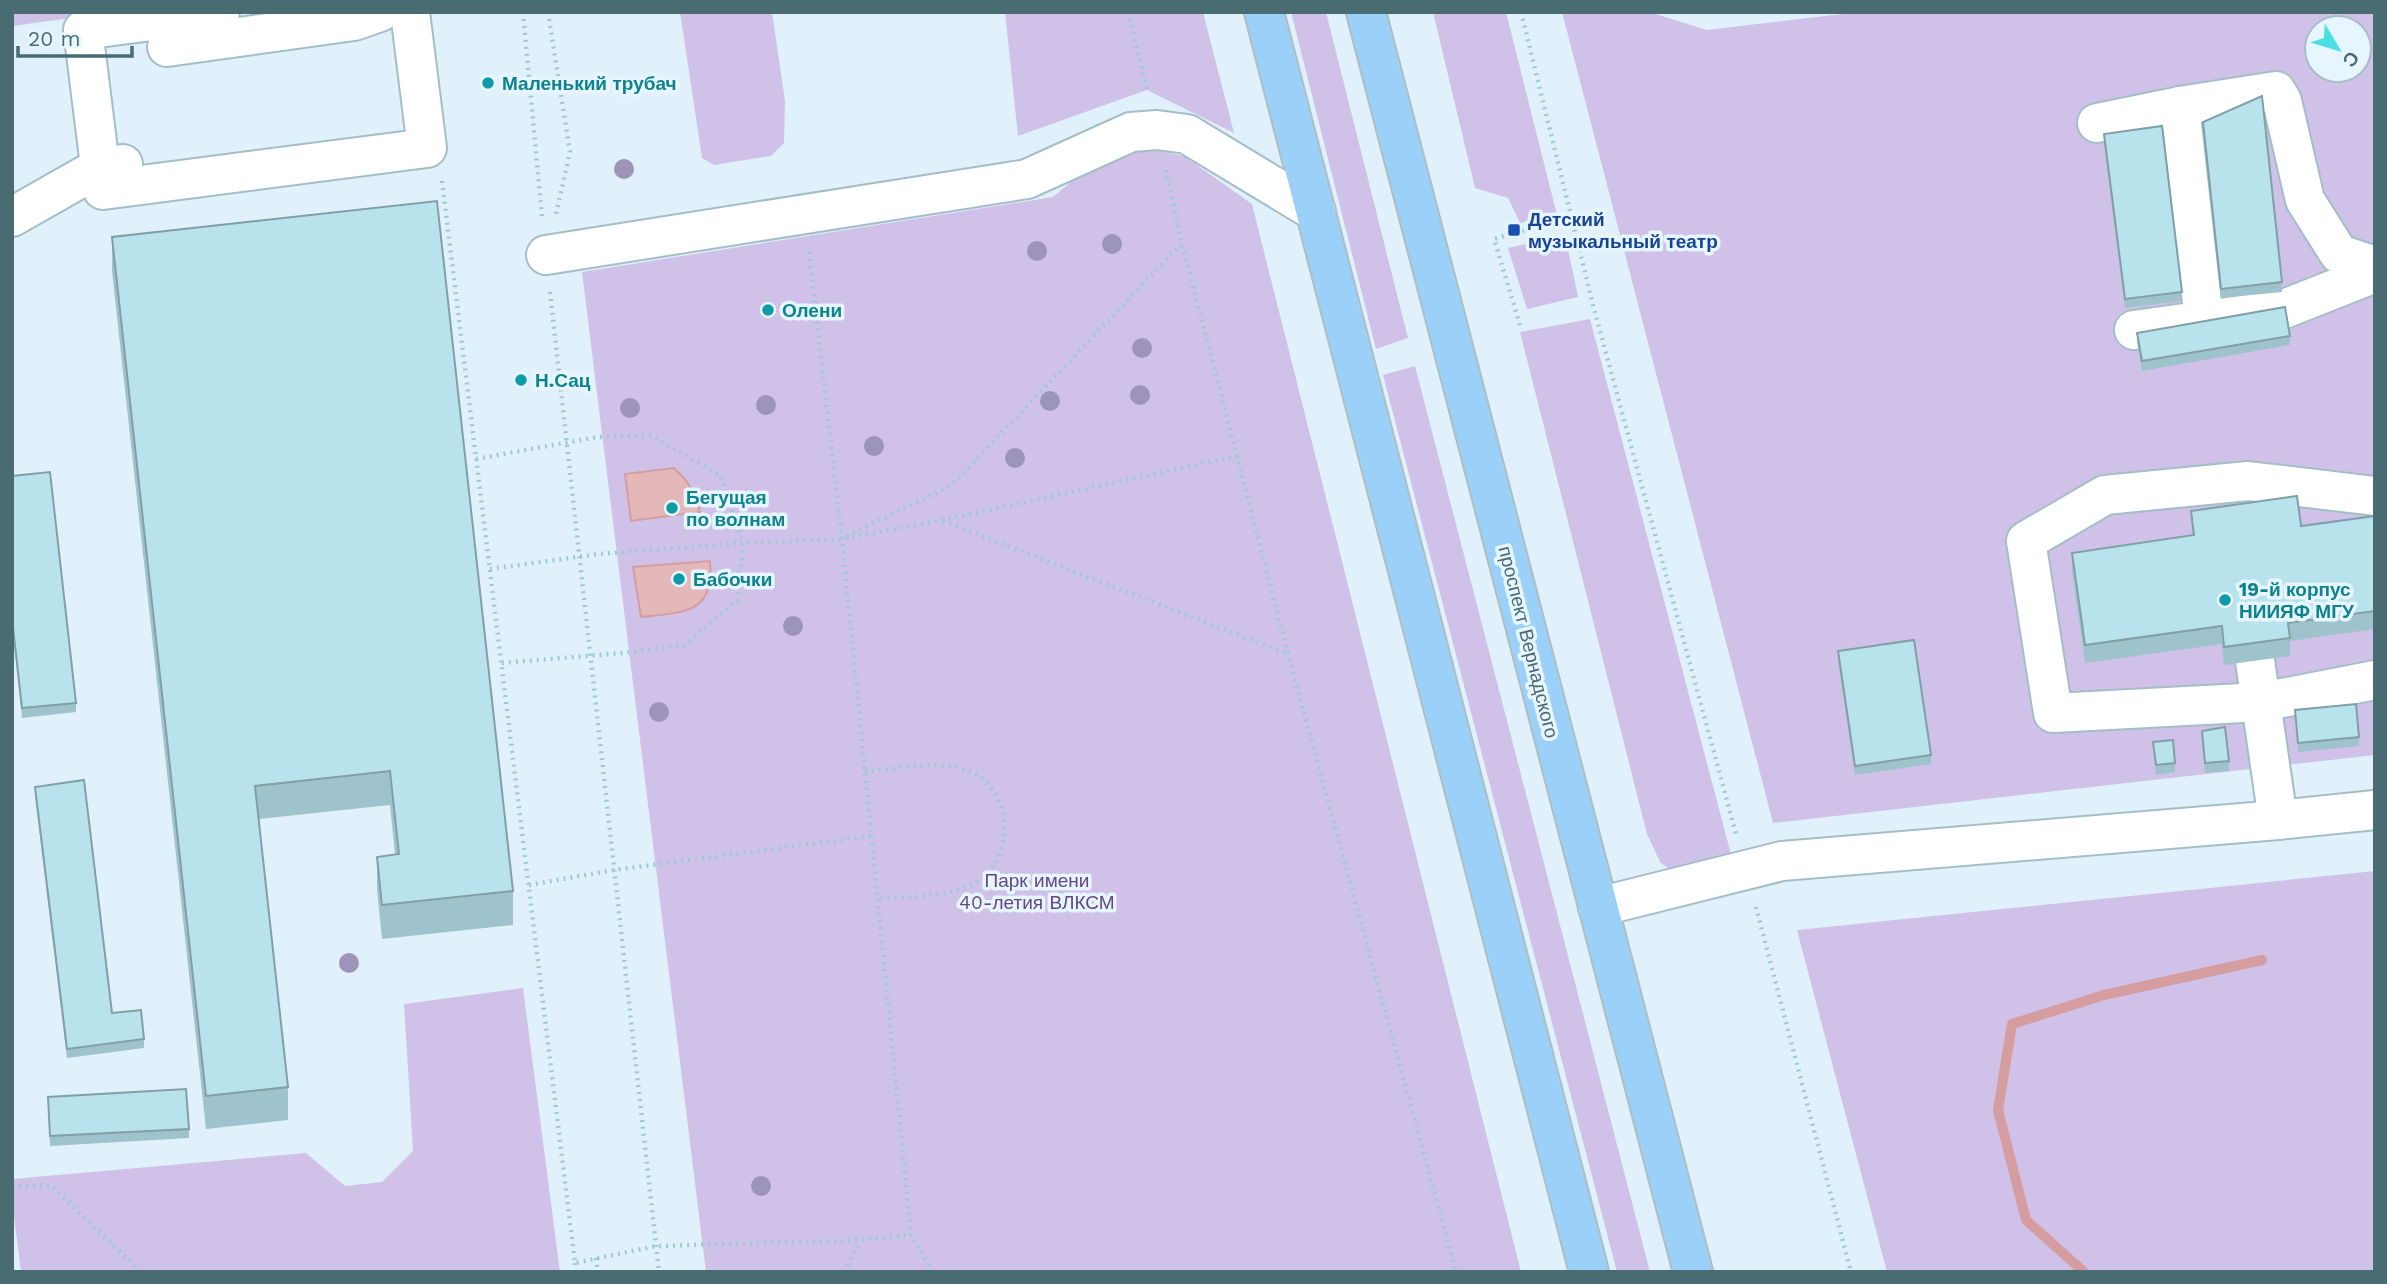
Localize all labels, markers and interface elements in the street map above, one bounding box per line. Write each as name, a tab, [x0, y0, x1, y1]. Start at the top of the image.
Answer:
scale bar	[18, 14, 131, 58]
north arrow	[2303, 14, 2373, 84]
text: 20 m	[28, 26, 80, 51]
text: С	[2338, 47, 2364, 72]
place label: Маленький трубач	[502, 72, 677, 95]
marker: Маленький трубач	[480, 75, 496, 91]
place label: Детский музыкальный театр	[1528, 208, 1718, 253]
marker: Детский музыкальный театр	[1506, 222, 1522, 238]
place label: Олени	[782, 299, 842, 322]
marker: Олени	[760, 302, 776, 318]
place label: Н.Сац	[535, 369, 591, 392]
marker: Н.Сац	[513, 372, 529, 388]
place label: Бегущая по волнам	[686, 486, 785, 531]
marker: Бегущая по волнам	[664, 500, 680, 516]
street label: проспект Вернадского	[1494, 544, 1564, 741]
place label: Бабочки	[693, 568, 772, 591]
marker: Бабочки	[671, 571, 687, 587]
place label: 19-й корпус НИИЯФ МГУ	[2239, 578, 2354, 623]
marker: 19-й корпус НИИЯФ МГУ	[2217, 592, 2233, 608]
park label: Парк имени 40-летия ВЛКСМ	[959, 869, 1115, 914]

